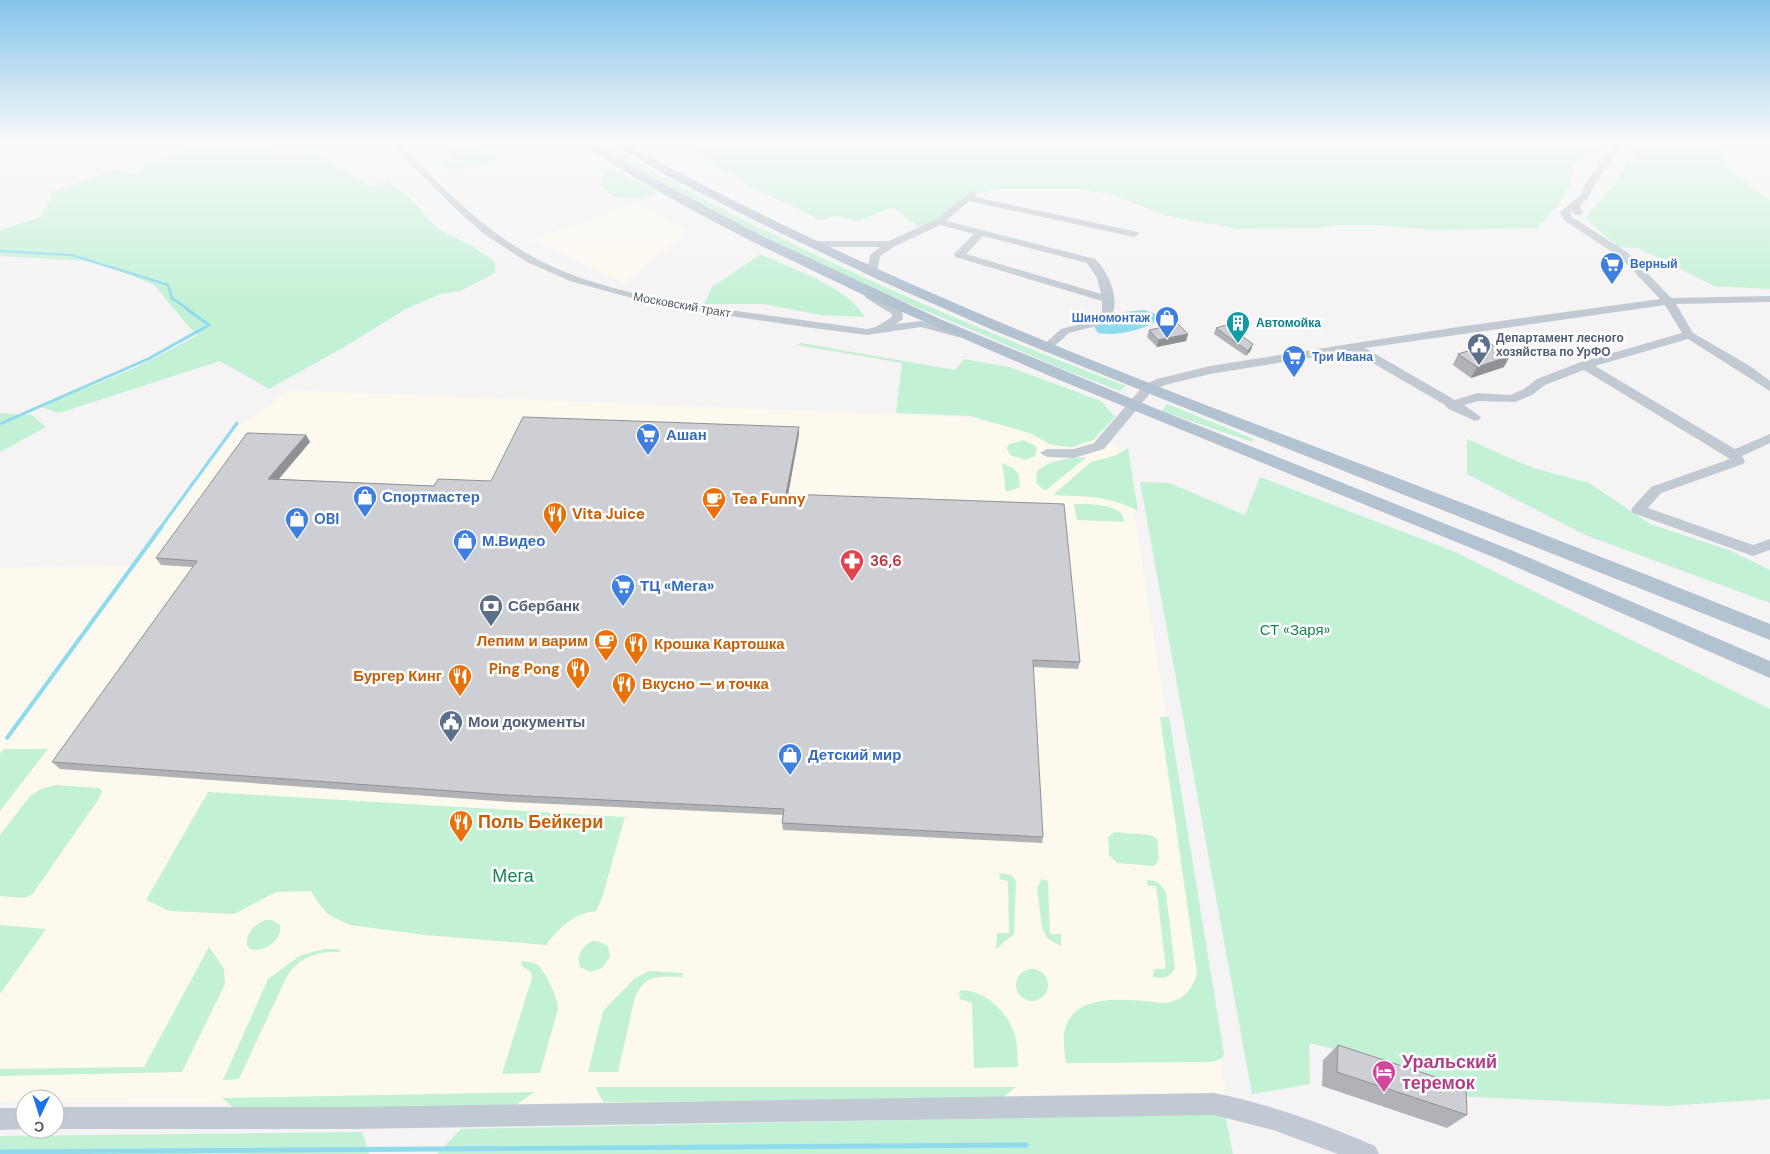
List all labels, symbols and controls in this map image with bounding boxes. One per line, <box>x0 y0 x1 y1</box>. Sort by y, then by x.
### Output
supermarket icon: Верный <box>1599 251 1625 285</box>
place label: Верный <box>1630 256 1678 272</box>
street label: Московский тракт <box>632 289 732 322</box>
shop icon: Шиномонтаж <box>1154 305 1180 339</box>
place label: Шиномонтаж <box>1072 310 1150 326</box>
building icon: Автомойка <box>1225 310 1251 344</box>
place label: Автомойка <box>1256 315 1321 331</box>
place label: Департамент лесного хозяйства по УрФО <box>1496 330 1624 360</box>
public building icon: Департамент лесного хозяйства по УрФО <box>1466 332 1492 366</box>
supermarket icon: Три Ивана <box>1281 344 1307 378</box>
place label: Три Ивана <box>1312 349 1373 365</box>
supermarket icon: Ашан <box>635 422 661 456</box>
place label: Ашан <box>666 425 707 445</box>
shop icon: Спортмастер <box>352 484 378 518</box>
cafe icon: Tea Funny <box>701 486 727 520</box>
place label: Спортмастер <box>382 487 480 507</box>
place label: Tea Funny <box>732 489 806 509</box>
restaurant icon: Vita Juice <box>542 501 568 535</box>
place label: Vita Juice <box>572 504 645 524</box>
shop icon: OBI <box>284 506 310 540</box>
place label: OBI <box>314 509 339 529</box>
shop icon: М.Видео <box>452 528 478 562</box>
place label: М.Видео <box>482 531 545 551</box>
pharmacy icon: 36,6 <box>839 548 865 582</box>
place label: 36,6 <box>870 551 902 571</box>
supermarket icon: ТЦ «Мега» <box>610 573 636 607</box>
place label: ТЦ «Мега» <box>640 576 715 596</box>
bank icon: Сбербанк <box>478 593 504 627</box>
place label: Сбербанк <box>508 596 580 616</box>
park label: СТ «Заря» <box>1260 620 1331 640</box>
cafe icon: Лепим и варим <box>593 628 619 662</box>
place label: Лепим и варим <box>477 631 588 651</box>
restaurant icon: Крошка Картошка <box>623 631 649 665</box>
place label: Крошка Картошка <box>654 634 785 654</box>
restaurant icon: Ping Pong <box>565 656 591 690</box>
place label: Ping Pong <box>489 659 560 679</box>
restaurant icon: Бургер Кинг <box>447 663 473 697</box>
place label: Бургер Кинг <box>353 666 442 686</box>
restaurant icon: Вкусно — и точка <box>611 671 637 705</box>
place label: Вкусно — и точка <box>642 674 770 694</box>
public building icon: Мои документы <box>438 709 464 743</box>
place label: Мои документы <box>468 712 585 732</box>
shop icon: Детский мир <box>777 742 803 776</box>
place label: Детский мир <box>808 745 901 765</box>
restaurant icon: Поль Бейкери <box>448 809 474 843</box>
place label: Поль Бейкери <box>478 810 603 834</box>
park label: Мега <box>492 864 535 888</box>
place label: Уральский теремок <box>1402 1050 1497 1095</box>
hotel icon: Уральский теремок <box>1371 1059 1397 1093</box>
north arrow <box>15 1089 65 1139</box>
text: С <box>33 1118 45 1136</box>

